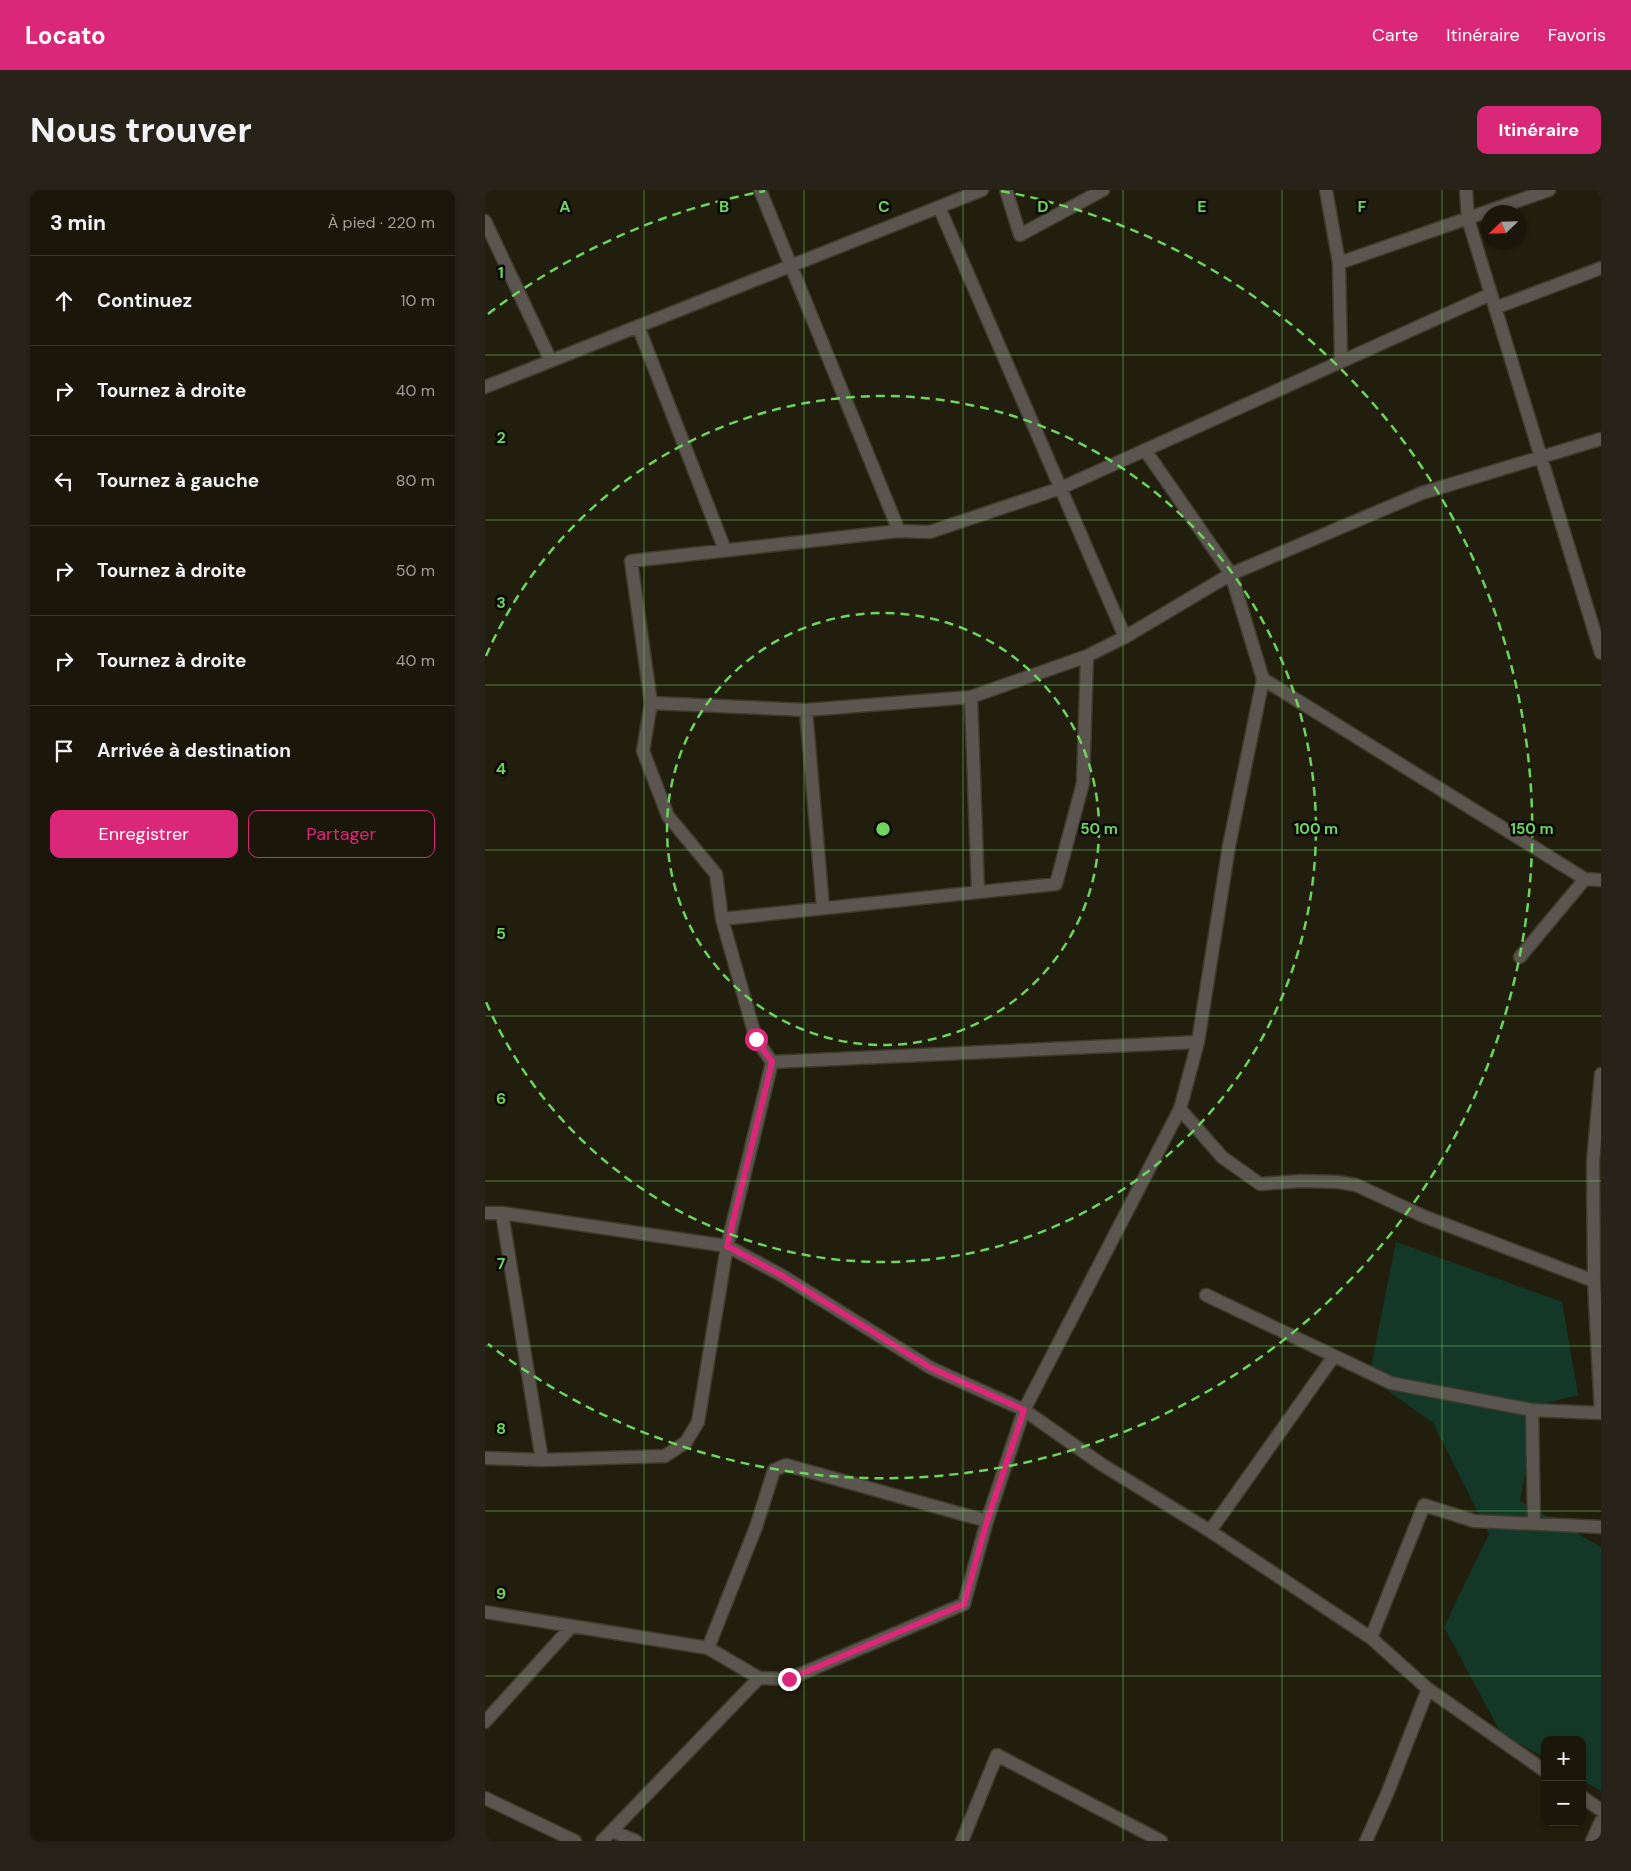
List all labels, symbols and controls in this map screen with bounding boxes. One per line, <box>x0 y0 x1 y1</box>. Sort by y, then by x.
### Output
text: Locato <box>25 20 106 51</box>
text: Carte <box>1372 23 1418 47</box>
text: Itinéraire <box>1446 23 1520 47</box>
text: Favoris <box>1548 23 1606 47</box>
button: Itinéraire <box>1477 106 1601 154</box>
text: Nous trouver <box>30 107 252 153</box>
text: A <box>559 196 571 217</box>
text: B <box>719 196 729 217</box>
text: C <box>878 196 890 217</box>
text: D <box>1037 196 1049 217</box>
text: E <box>1197 196 1207 217</box>
text: F <box>1358 196 1367 217</box>
north arrow <box>1481 205 1526 250</box>
text: 3 min <box>50 209 106 237</box>
text: À pied · 220 m <box>328 212 435 233</box>
text: 1 <box>498 262 504 283</box>
icon: ahead <box>50 287 78 315</box>
text: Continuez <box>97 288 192 313</box>
text: 10 m <box>401 290 435 311</box>
icon: right <box>50 377 78 405</box>
text: Tournez à droite <box>97 378 247 403</box>
text: 40 m <box>396 380 435 401</box>
text: 2 <box>496 427 506 448</box>
icon: left <box>50 467 78 495</box>
text: Tournez à gauche <box>97 468 259 493</box>
text: 80 m <box>396 470 435 491</box>
icon: right <box>50 557 78 585</box>
text: Tournez à droite <box>97 558 247 583</box>
text: 50 m <box>396 560 435 581</box>
text: 3 <box>496 592 506 613</box>
icon: right <box>50 647 78 675</box>
text: Tournez à droite <box>97 648 247 673</box>
text: 40 m <box>396 650 435 671</box>
icon: arrive <box>50 737 78 765</box>
text: Arrivée à destination <box>97 738 291 763</box>
text: 4 <box>496 758 506 779</box>
button: Enregistrer <box>50 810 238 858</box>
button: Partager <box>248 810 435 858</box>
text: 50 m <box>1080 819 1118 839</box>
text: 100 m <box>1294 819 1338 839</box>
text: 150 m <box>1511 819 1554 839</box>
centre of rings <box>874 820 892 838</box>
text: 5 <box>496 923 506 944</box>
route start <box>745 1028 768 1051</box>
text: 6 <box>496 1088 506 1109</box>
text: 7 <box>497 1253 506 1274</box>
text: 8 <box>496 1418 506 1439</box>
text: 9 <box>496 1583 506 1604</box>
route end <box>778 1668 801 1691</box>
map controls <box>1541 1736 1586 1826</box>
button: + <box>1541 1736 1586 1781</box>
button: − <box>1541 1781 1586 1826</box>

